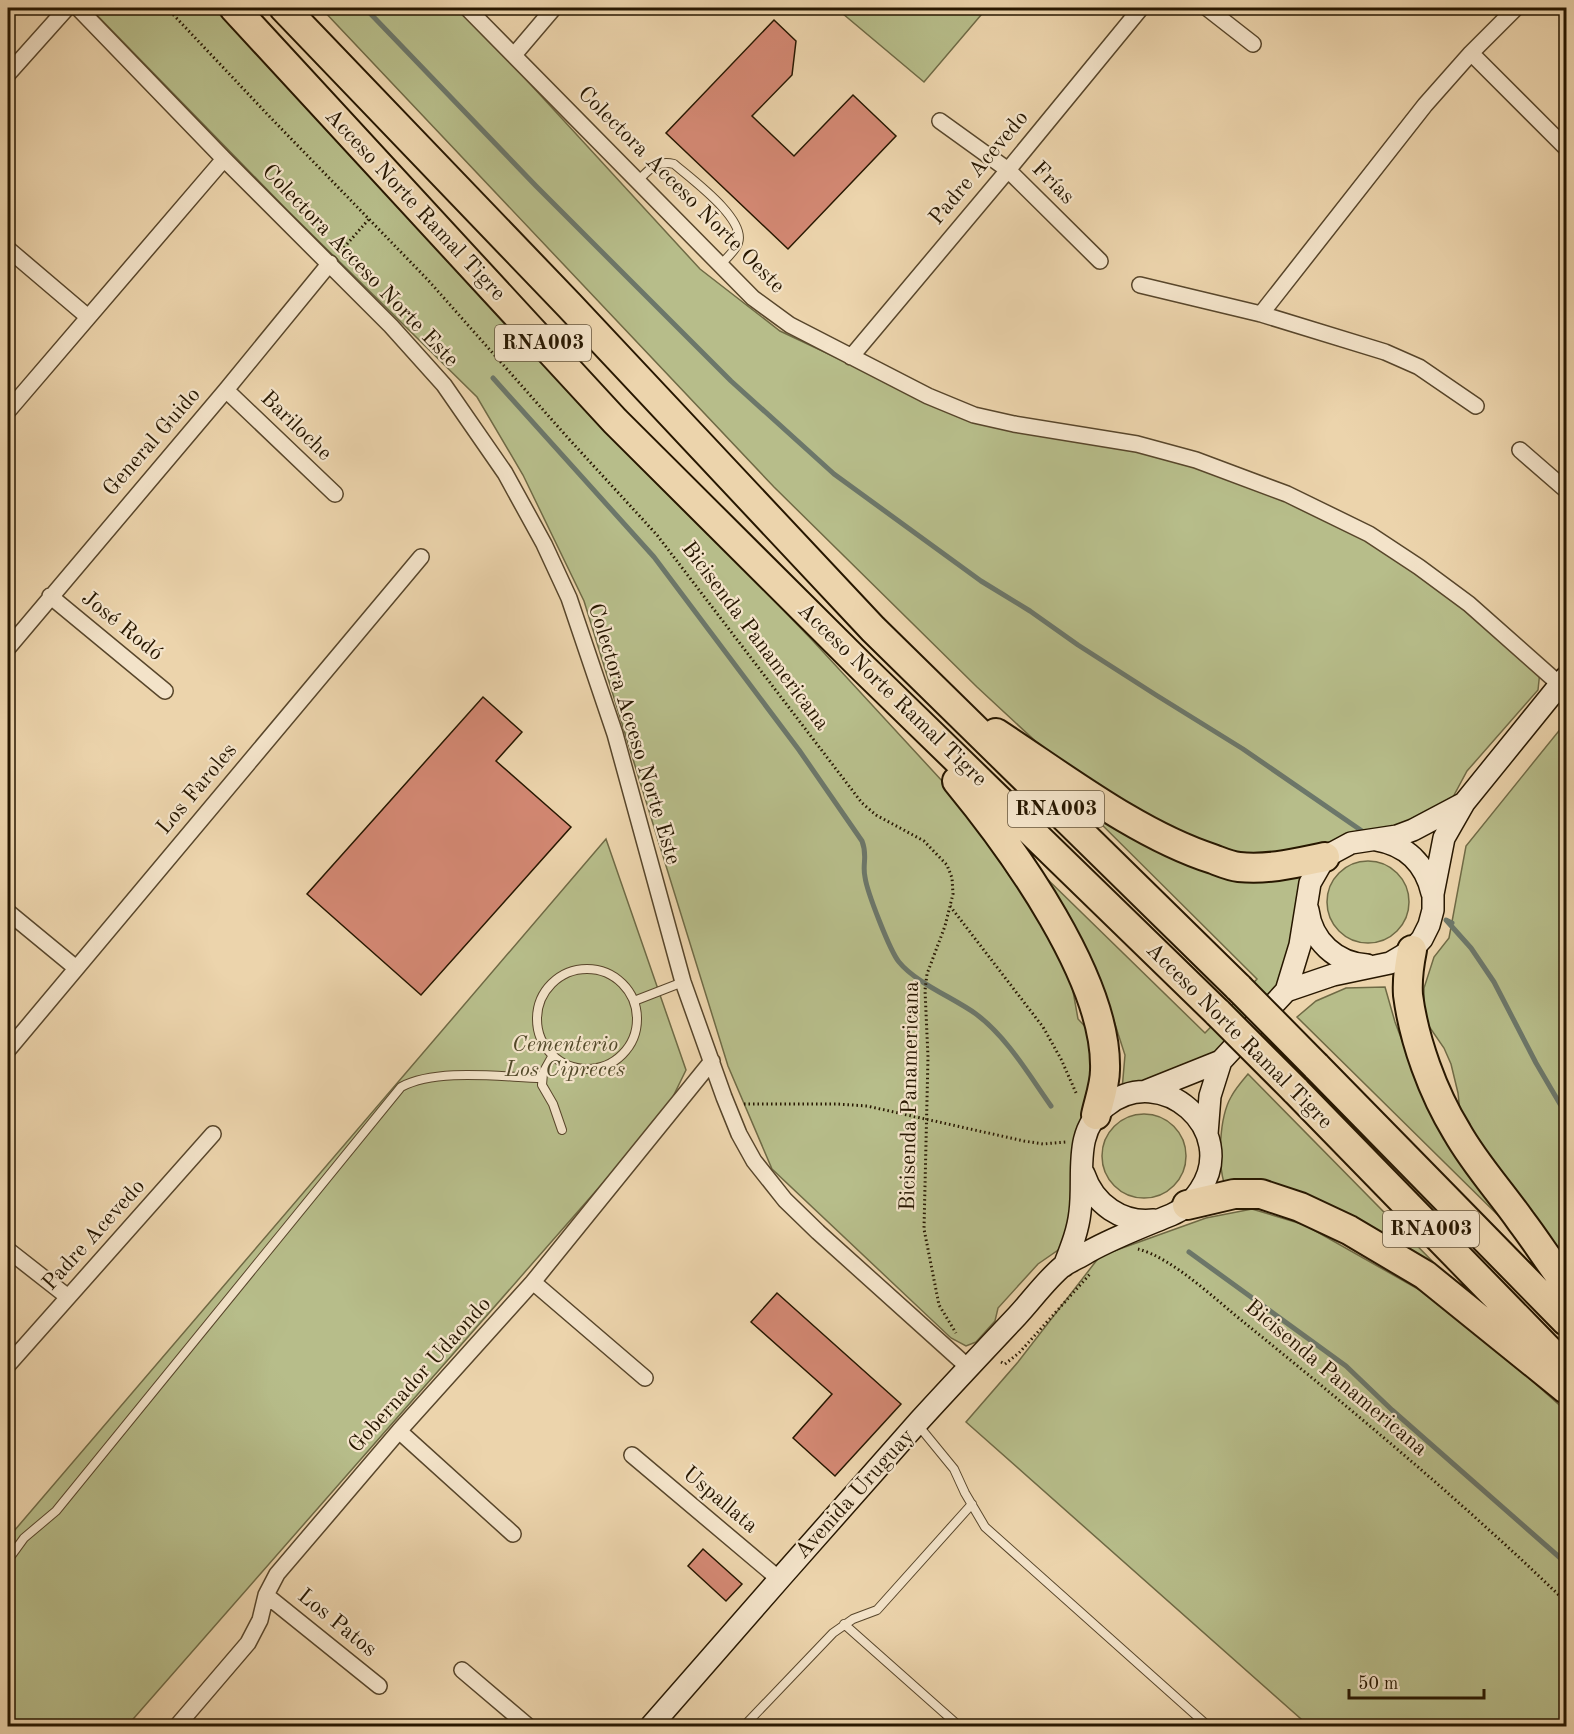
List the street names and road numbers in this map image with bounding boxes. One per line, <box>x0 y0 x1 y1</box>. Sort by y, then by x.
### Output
street label: Colectora Acceso Norte Oeste <box>573 82 789 298</box>
street label: Acceso Norte Ramal Tigre <box>321 105 509 305</box>
street label: Padre Acevedo <box>925 107 1033 229</box>
street label: Frías <box>1027 157 1079 209</box>
street label: Colectora Acceso Norte Este <box>258 160 462 372</box>
road number: RNA003 <box>495 325 591 361</box>
street label: General Guido <box>99 384 205 500</box>
street label: Bariloche <box>256 387 336 465</box>
street label: Bicisenda Panamericana <box>677 538 833 735</box>
street label: José Rodó <box>77 587 167 665</box>
street label: Acceso Norte Ramal Tigre <box>793 599 991 791</box>
street label: Colectora Acceso Norte Este <box>584 601 684 867</box>
street label: Los Faroles <box>153 739 241 839</box>
road number: RNA003 <box>1008 791 1104 827</box>
street label: Acceso Norte Ramal Tigre <box>1142 939 1336 1133</box>
street label: Bicisenda Panamericana <box>897 981 923 1211</box>
street label: Padre Acevedo <box>39 1175 149 1295</box>
road number: RNA003 <box>1383 1211 1479 1247</box>
street label: Gobernador Udaondo <box>345 1293 495 1457</box>
street label: Bicisenda Panamericana <box>1241 1296 1431 1460</box>
street label: Avenida Uruguay <box>791 1425 919 1563</box>
street label: Uspallata <box>678 1463 762 1538</box>
street label: Los Patos <box>293 1585 381 1661</box>

